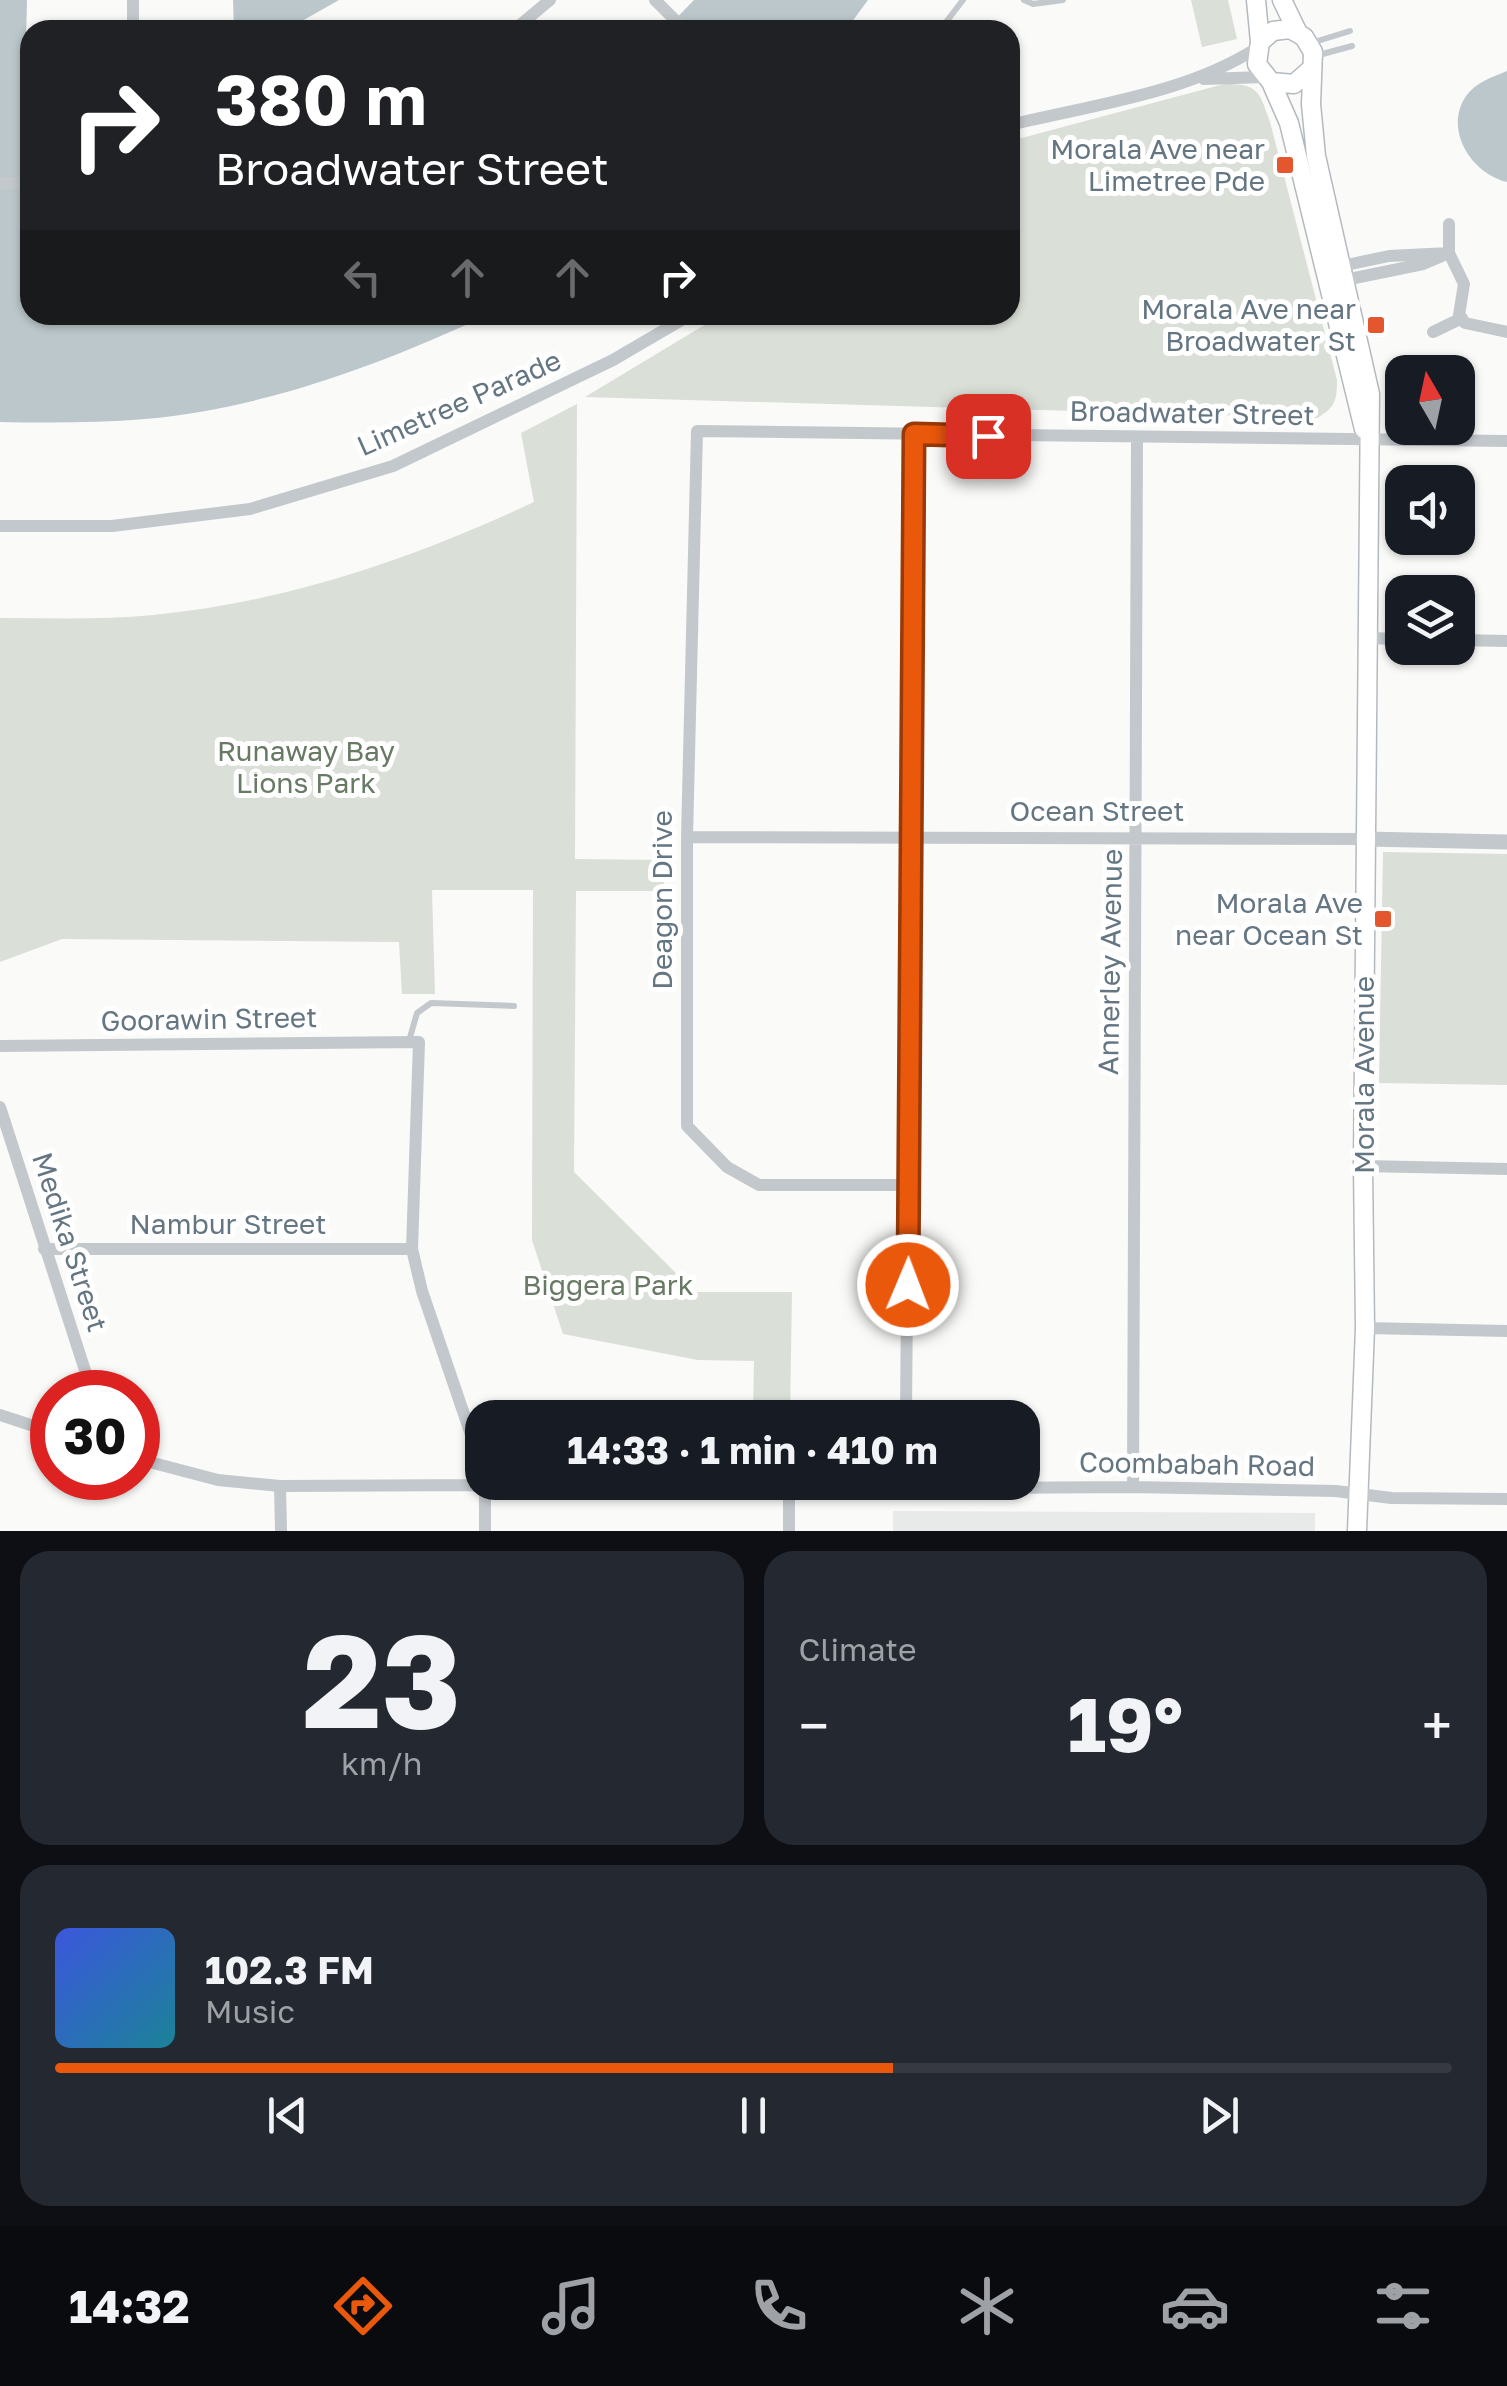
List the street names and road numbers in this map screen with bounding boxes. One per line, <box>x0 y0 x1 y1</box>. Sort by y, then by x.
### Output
street label: Limetree Parade <box>352 343 566 462</box>
street label: Broadwater Street <box>1069 394 1315 431</box>
street label: Ocean Street <box>1009 794 1185 827</box>
street label: Deagon Drive <box>645 810 678 990</box>
street label: Annerley Avenue <box>1091 849 1128 1075</box>
street label: Morala Avenue <box>1347 976 1380 1174</box>
street label: Goorawin Street <box>100 1000 318 1037</box>
street label: Medika Street <box>26 1148 115 1336</box>
street label: Nambur Street <box>130 1207 326 1240</box>
street label: Coombabah Road <box>1079 1445 1315 1482</box>

